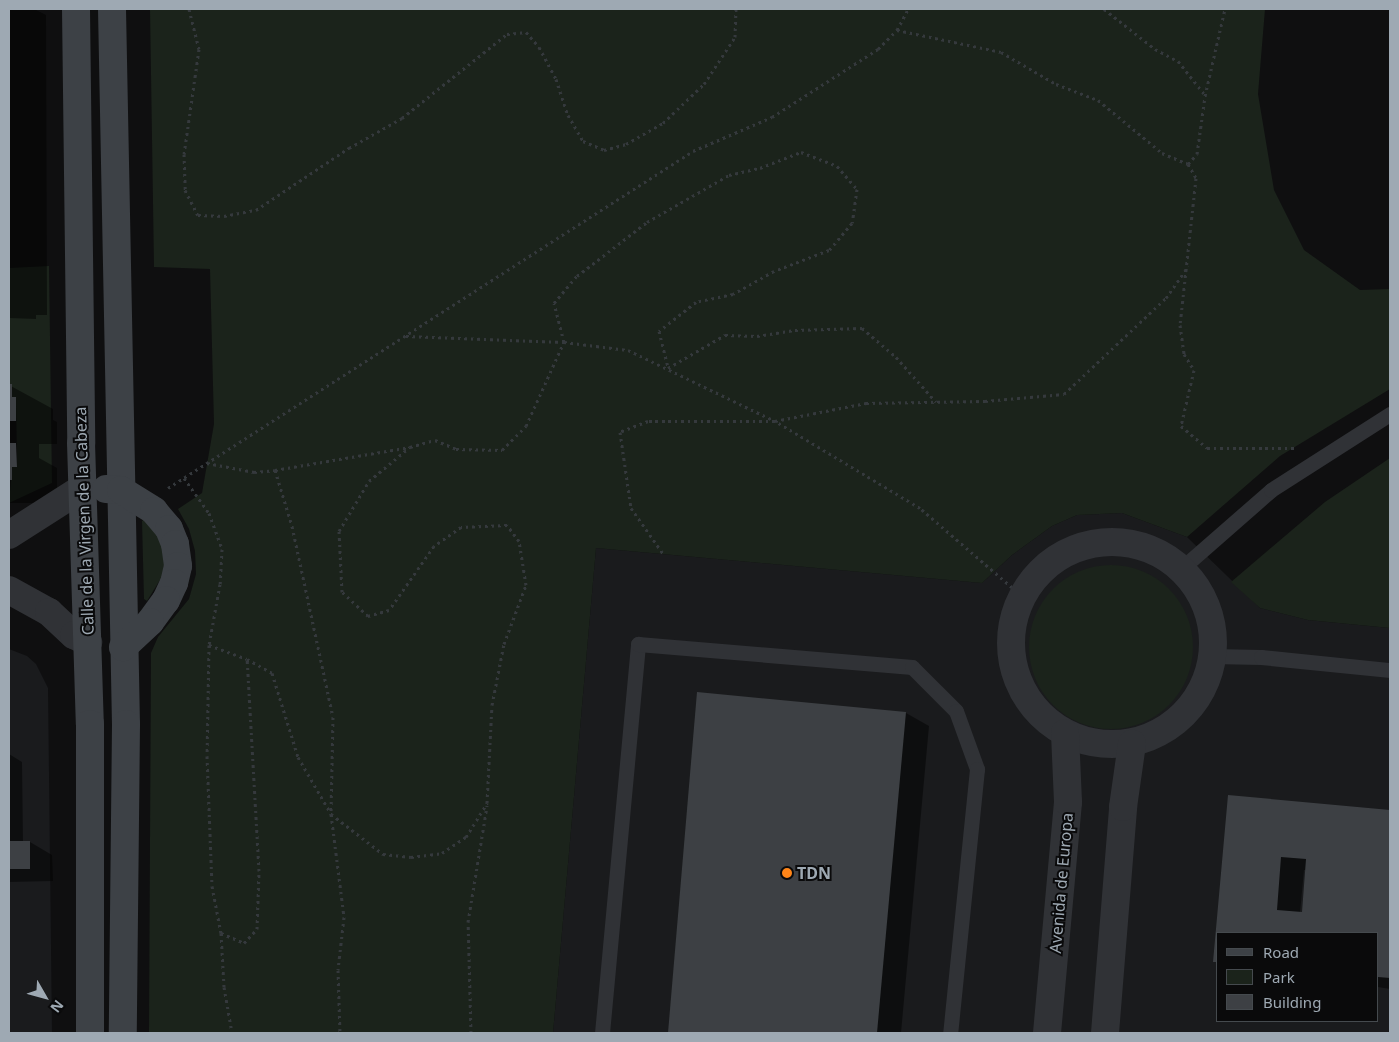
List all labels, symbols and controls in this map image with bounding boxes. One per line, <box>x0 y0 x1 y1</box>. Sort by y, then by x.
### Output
street label: Calle de la Virgen de la Cabeza <box>70 406 98 636</box>
street label: Avenida de Europa <box>1045 812 1077 954</box>
place label: TDN <box>797 863 831 883</box>
marker: TDN <box>781 867 793 879</box>
legend <box>1216 932 1379 1022</box>
text: Road <box>1263 942 1299 962</box>
text: Park <box>1263 967 1295 987</box>
north arrow <box>20 972 70 1022</box>
text: Building <box>1263 992 1321 1012</box>
text: N <box>46 996 68 1017</box>

